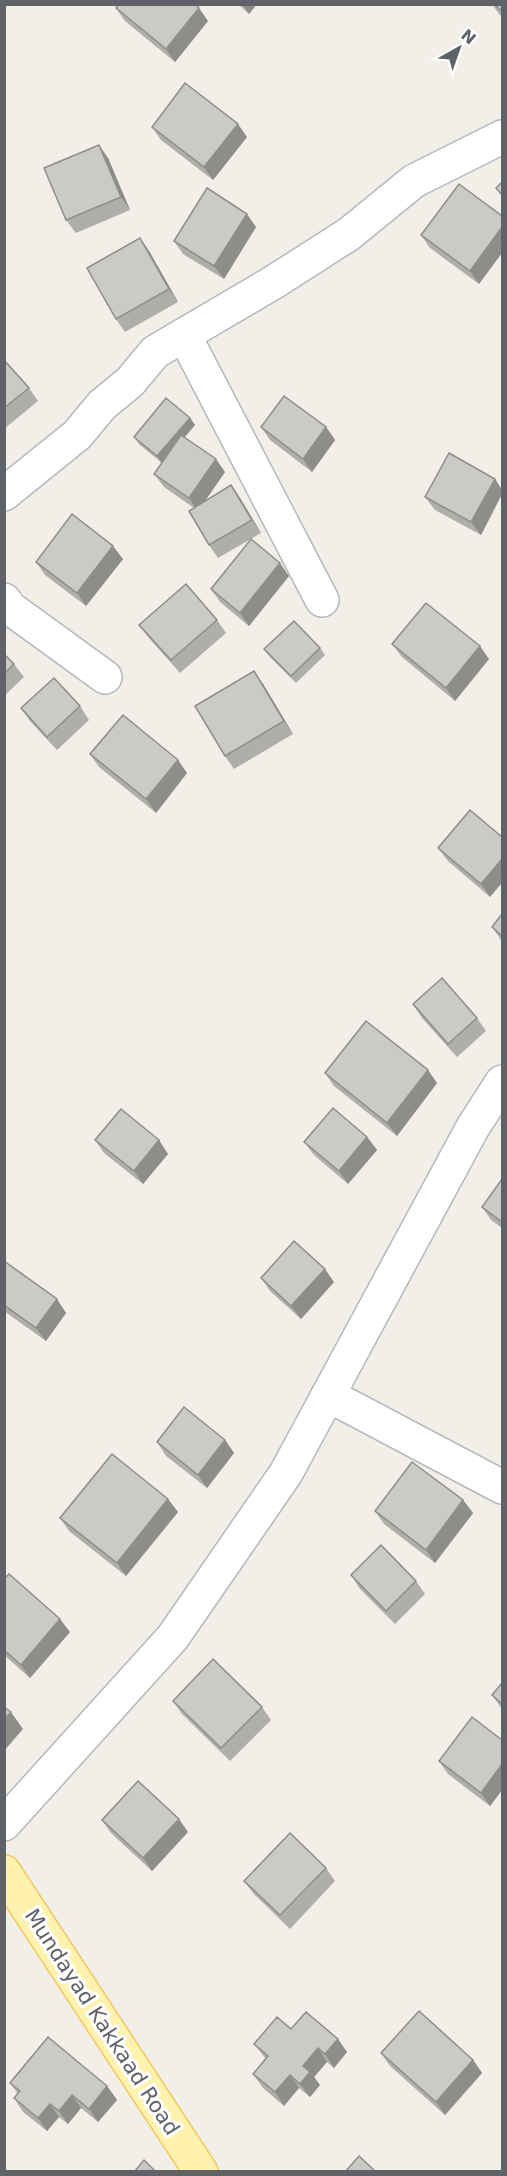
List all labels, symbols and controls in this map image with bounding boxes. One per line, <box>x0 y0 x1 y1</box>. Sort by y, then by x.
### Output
north arrow <box>429 18 489 78</box>
text: N <box>457 25 480 48</box>
street label: Mundayad Kakkaad Road <box>20 1904 184 2140</box>

